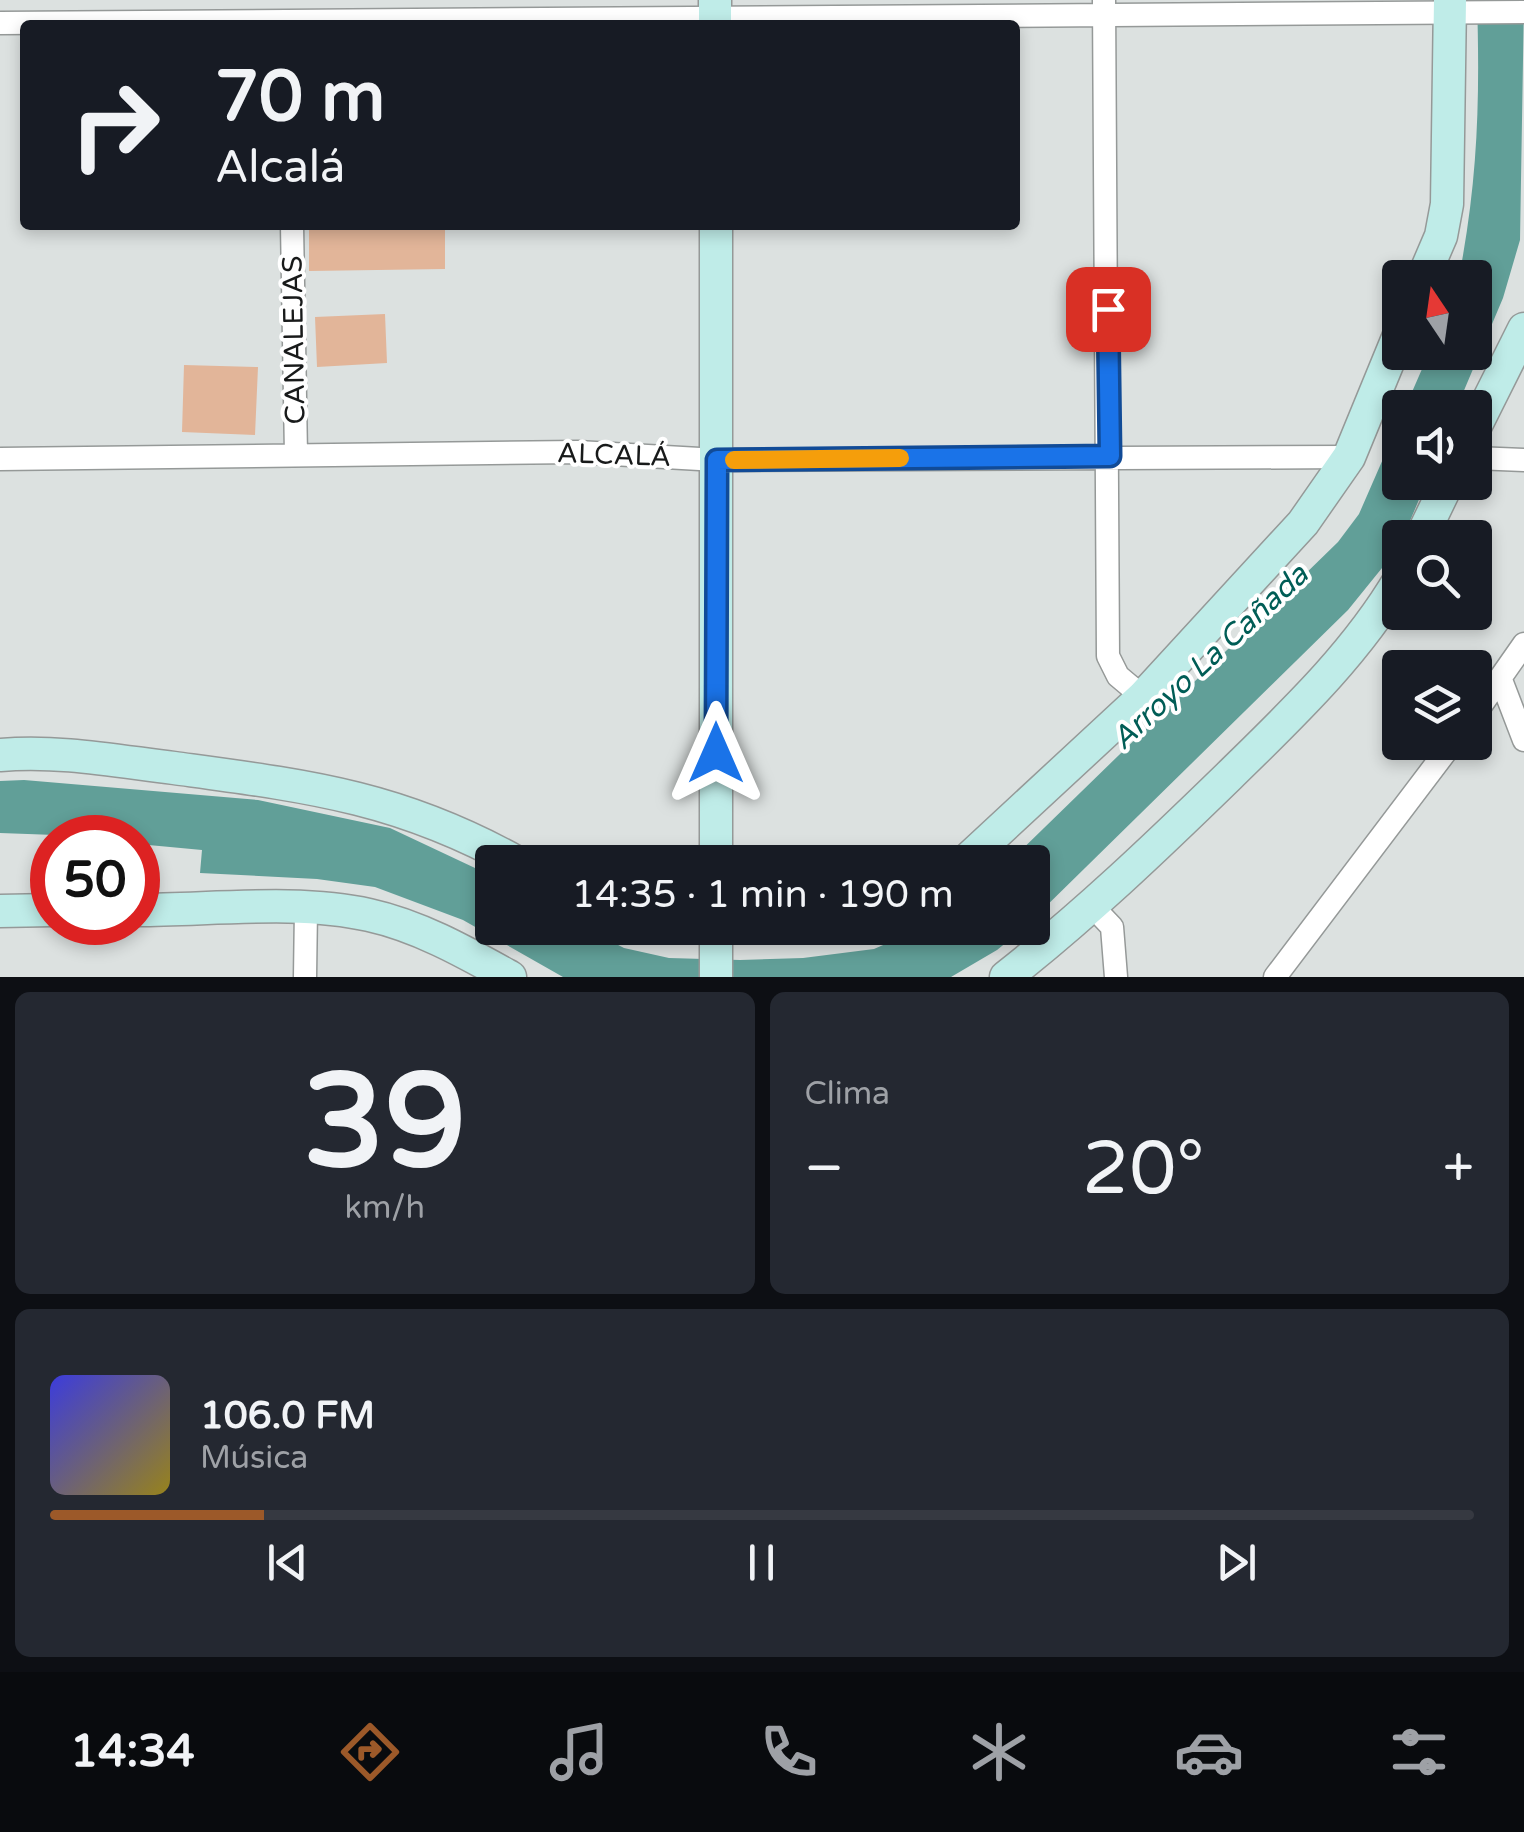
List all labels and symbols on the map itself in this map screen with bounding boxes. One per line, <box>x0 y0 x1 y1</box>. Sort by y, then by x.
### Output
street label: CANALEJAS <box>276 255 312 425</box>
north arrow <box>1382 260 1492 370</box>
pin <box>1066 267 1151 352</box>
street label: ALCALÁ <box>557 436 671 474</box>
water label: Arroyo La Cañada <box>1104 556 1317 758</box>
position arrow <box>664 701 768 805</box>
speed limit sign: 50 <box>30 815 160 945</box>

